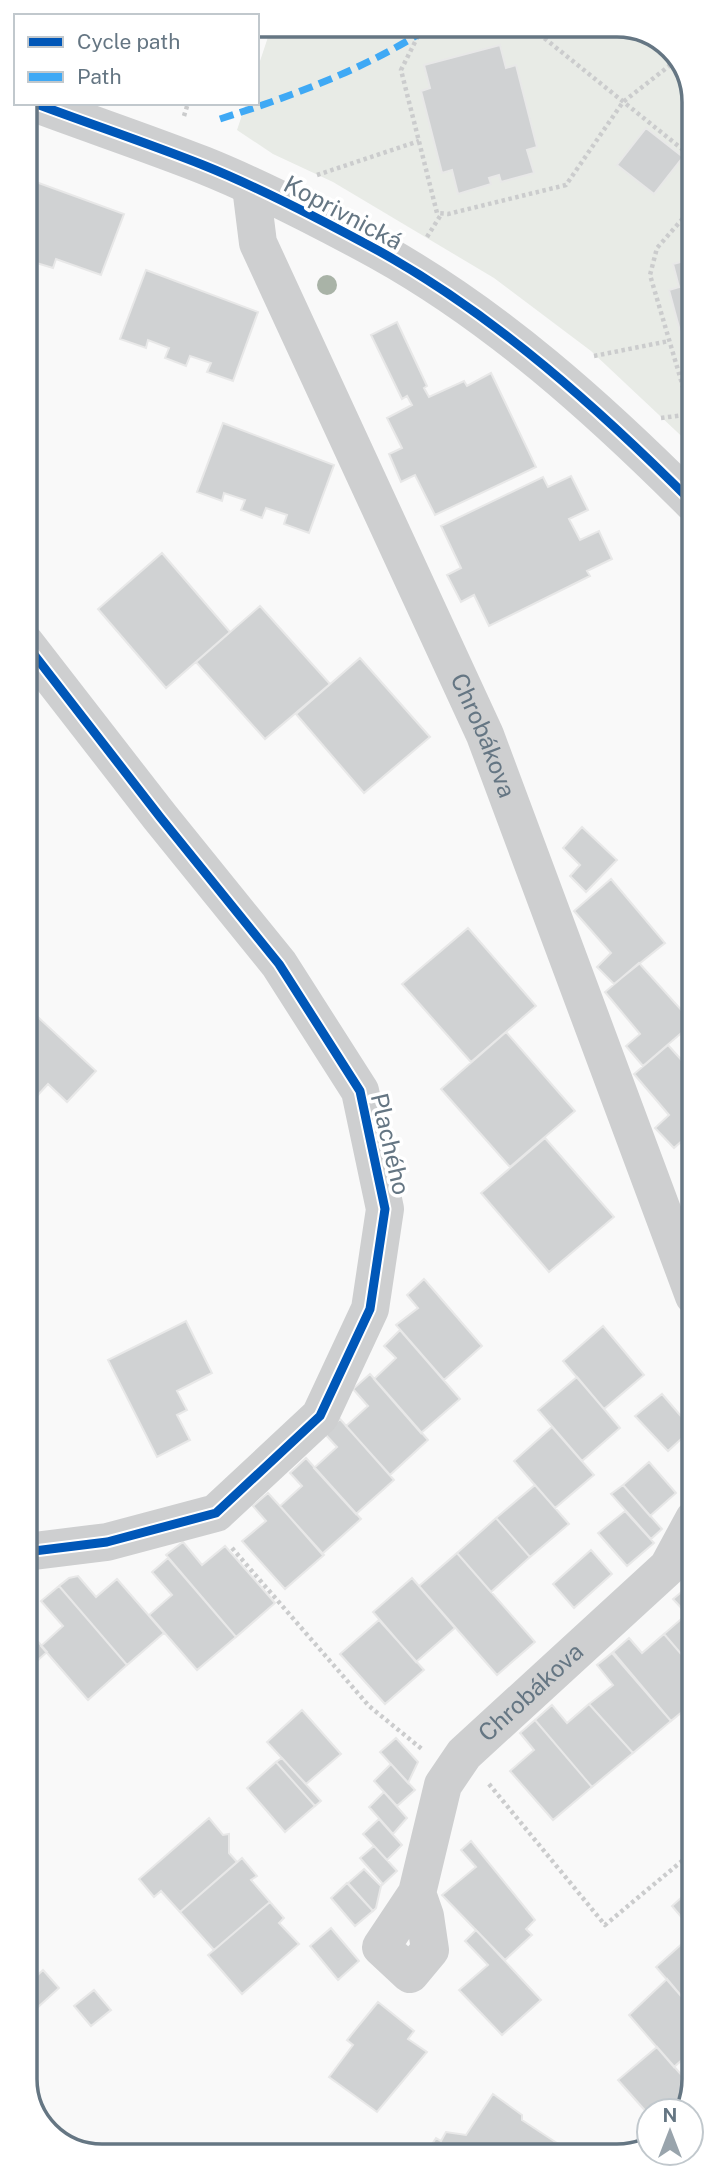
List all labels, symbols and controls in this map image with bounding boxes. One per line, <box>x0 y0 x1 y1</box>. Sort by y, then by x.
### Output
legend <box>14 14 259 105</box>
text: Cycle path <box>77 29 180 54</box>
text: Path <box>77 64 122 89</box>
street label: Koprivnická <box>279 169 407 255</box>
street label: Chrobákova <box>445 669 522 801</box>
street label: Plachého <box>366 1090 416 1197</box>
street label: Chrobákova <box>472 1637 589 1747</box>
north arrow <box>635 2097 705 2167</box>
text: N <box>663 2104 677 2126</box>

